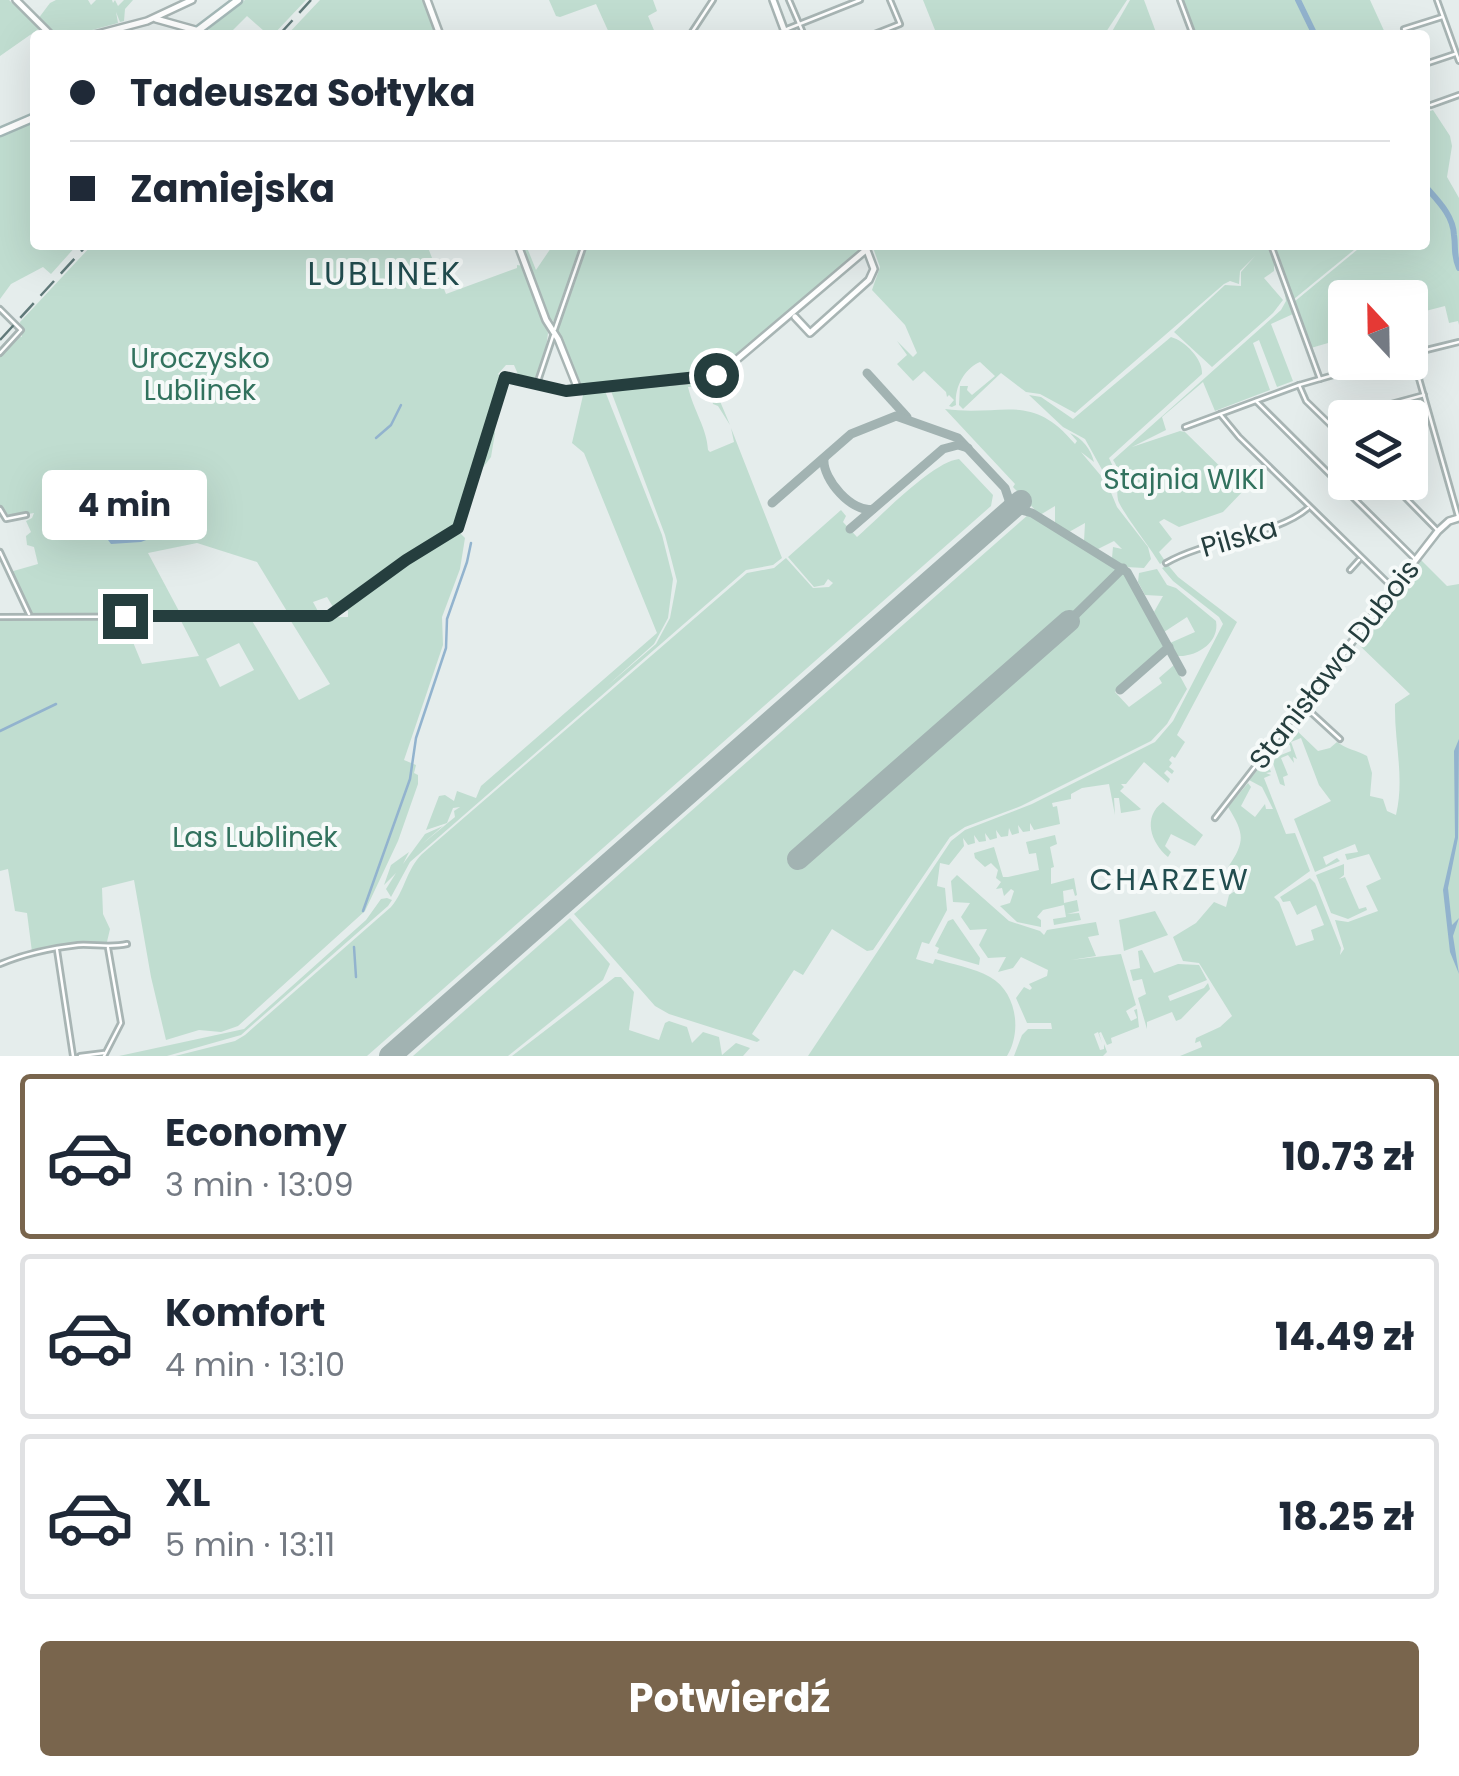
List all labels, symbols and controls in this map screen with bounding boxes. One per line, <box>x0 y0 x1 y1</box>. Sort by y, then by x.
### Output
text: Tadeusza Sołtyka <box>130 66 476 119</box>
text: Zamiejska <box>130 162 335 215</box>
district label: LUBLINEK <box>308 251 462 296</box>
north arrow <box>1328 280 1428 380</box>
map controls <box>1328 280 1428 500</box>
park label: Uroczysko Lublinek <box>130 339 270 410</box>
route start <box>694 353 739 398</box>
button: layers <box>1328 400 1428 500</box>
park label: Stajnia WIKI <box>1103 460 1265 499</box>
callout: 4 min <box>42 471 208 541</box>
text: 4 min <box>78 482 171 527</box>
street label: Pilska <box>1196 508 1282 567</box>
street label: Stanisława Dubois <box>1240 551 1429 777</box>
route end <box>103 594 148 639</box>
park label: Las Lublinek <box>172 818 338 857</box>
district label: CHARZEW <box>1090 858 1250 901</box>
text: Economy <box>165 1106 347 1159</box>
icon: car <box>45 1112 135 1202</box>
text: 10.73 zł <box>1282 1130 1414 1183</box>
text: 3 min · 13:09 <box>165 1162 354 1207</box>
text: Komfort <box>165 1286 326 1339</box>
icon: car <box>45 1292 135 1382</box>
text: 14.49 zł <box>1275 1310 1414 1363</box>
text: 4 min · 13:10 <box>165 1342 345 1387</box>
text: XL <box>165 1466 210 1519</box>
icon: car <box>45 1472 135 1562</box>
text: 18.25 zł <box>1279 1490 1414 1543</box>
text: 5 min · 13:11 <box>165 1522 335 1567</box>
button: Potwierdź <box>40 1641 1419 1756</box>

